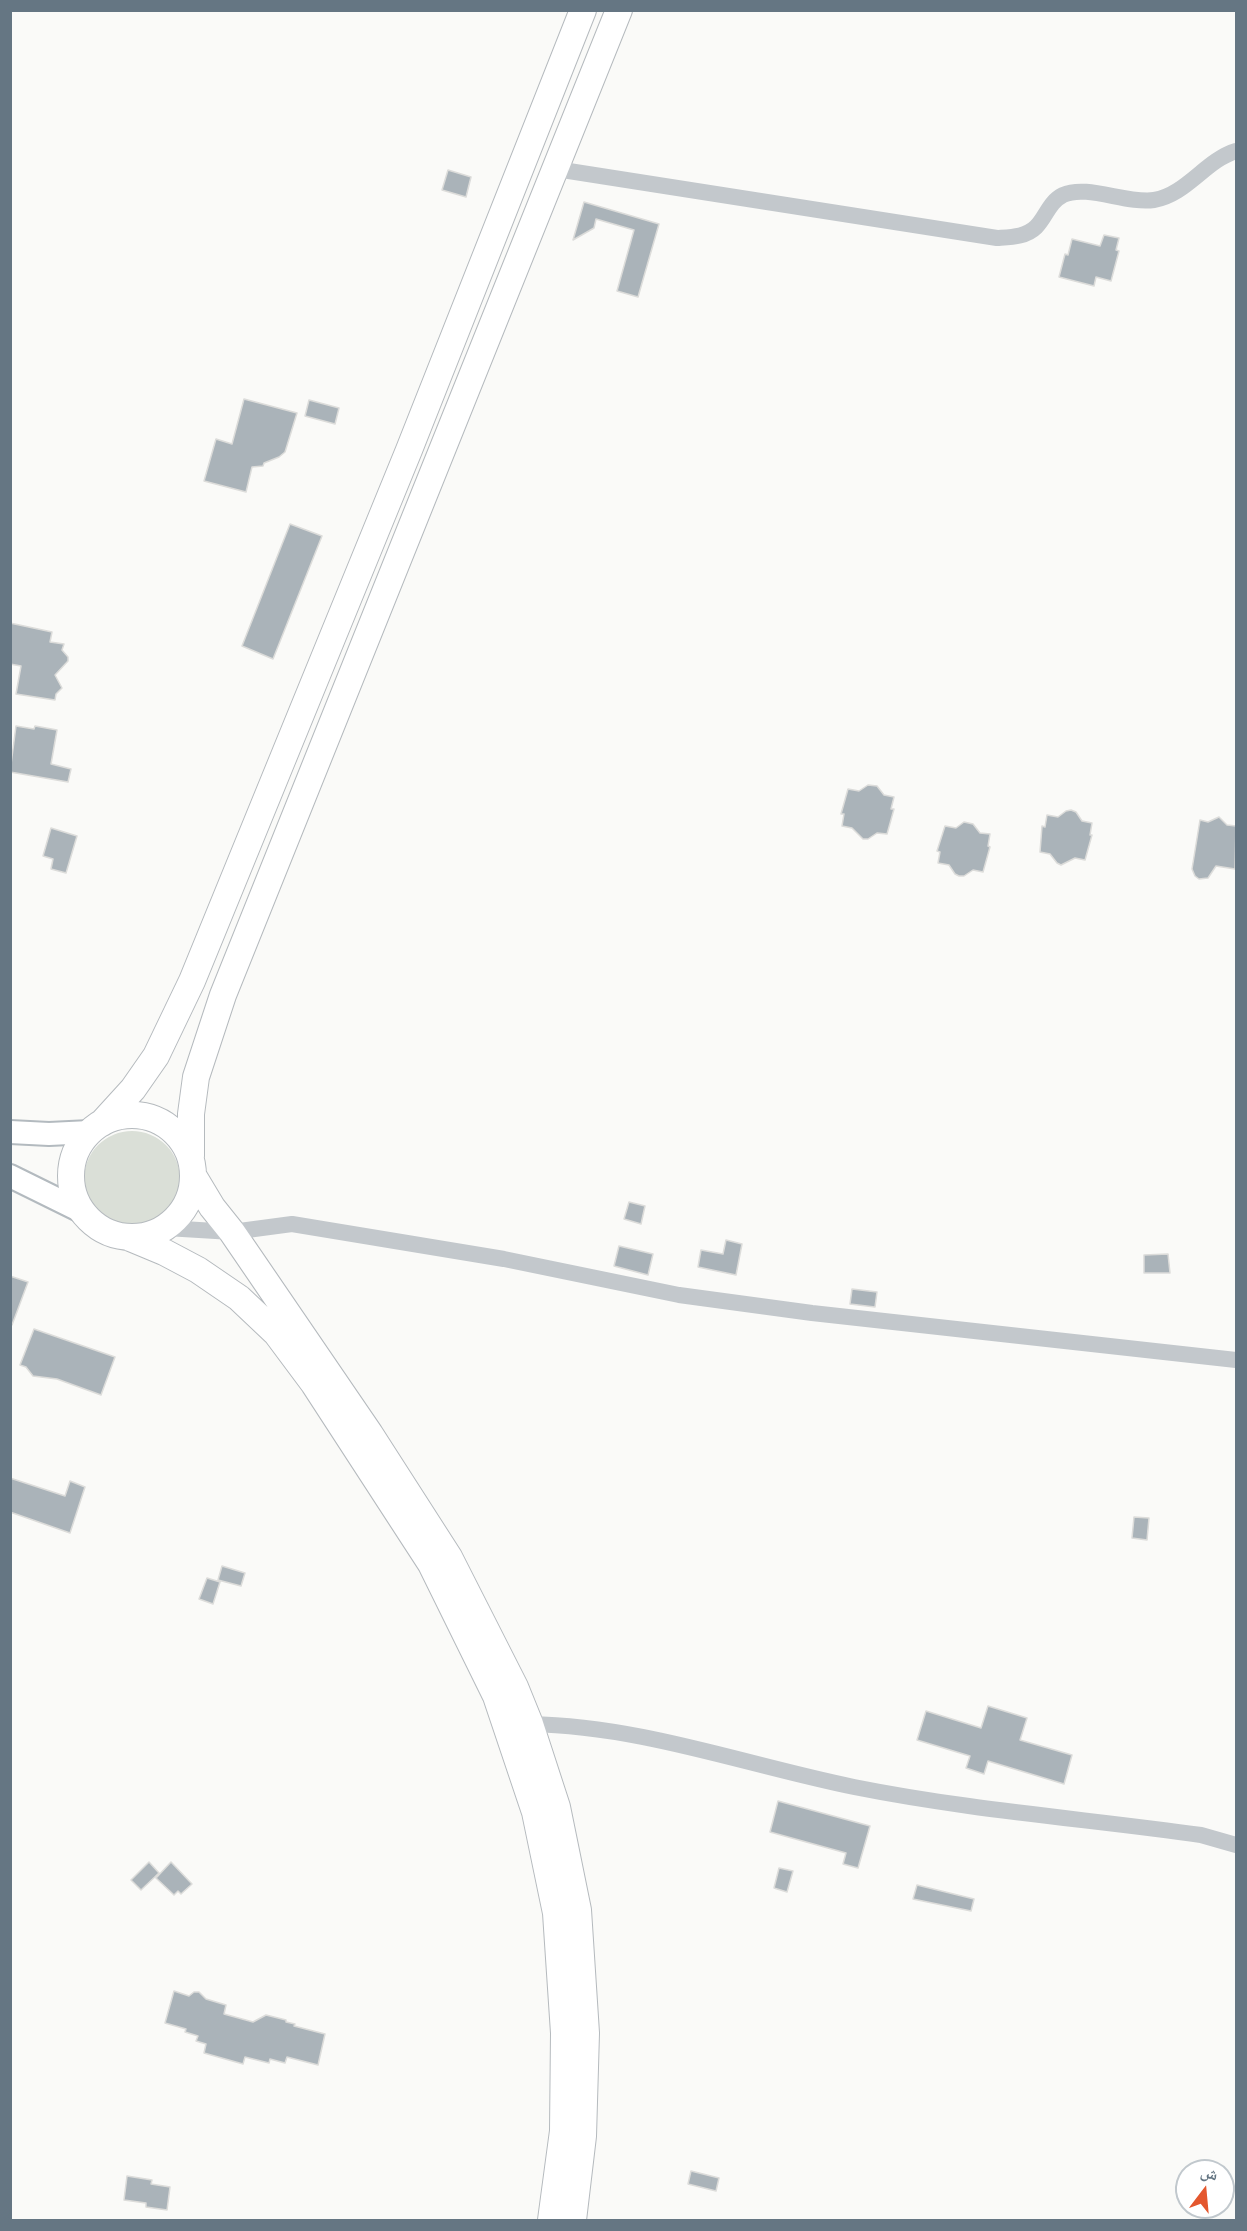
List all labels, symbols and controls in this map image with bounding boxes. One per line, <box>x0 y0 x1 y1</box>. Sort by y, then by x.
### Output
north arrow <box>1175 2159 1235 2219</box>
text: ش <box>1199 2164 1220 2184</box>

